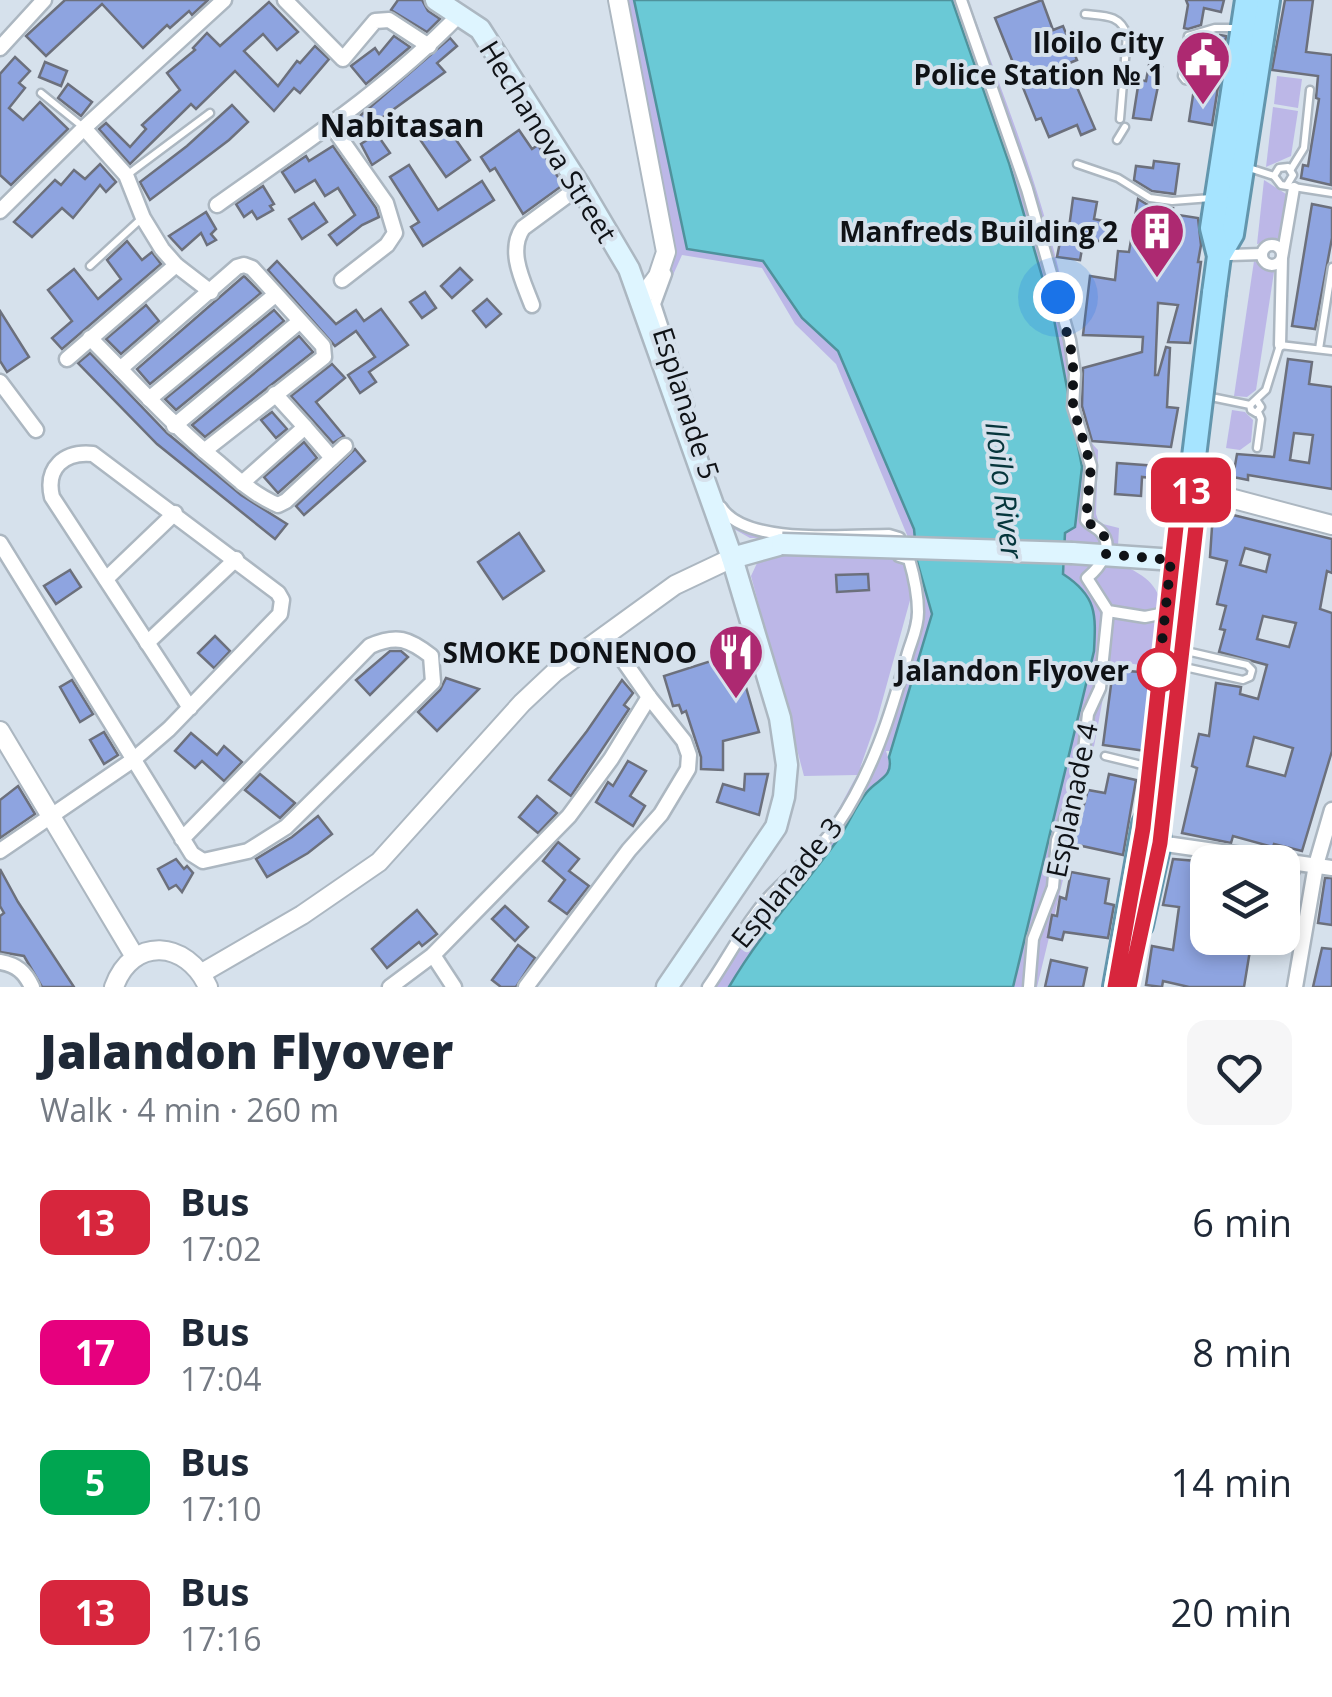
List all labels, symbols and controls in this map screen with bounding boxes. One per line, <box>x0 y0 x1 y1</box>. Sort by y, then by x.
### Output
place label: Iloilo City Police Station № 1 <box>914 23 1164 93</box>
public building icon: Iloilo City Police Station № 1 <box>1173 28 1233 107</box>
street label: Hechanova Street <box>472 33 626 249</box>
district label: Nabitasan <box>320 103 484 146</box>
building icon: Manfreds Building 2 <box>1127 201 1187 280</box>
place label: Manfreds Building 2 <box>839 212 1118 250</box>
your location <box>1033 272 1083 322</box>
street label: Esplanade 5 <box>645 322 729 484</box>
water label: Iloilo River <box>976 419 1034 562</box>
line badge: 13 <box>1146 458 1236 522</box>
text: 13 <box>1171 467 1211 514</box>
restaurant icon: SMOKE DONENOO <box>706 622 766 701</box>
place label: SMOKE DONENOO <box>443 633 697 671</box>
marker: Jalandon Flyover <box>1138 649 1180 691</box>
place label: Jalandon Flyover <box>893 651 1129 689</box>
street label: Esplanade 4 <box>1036 719 1106 881</box>
street label: Esplanade 3 <box>722 809 850 955</box>
map controls <box>1190 845 1300 955</box>
button: layers <box>1190 845 1300 955</box>
text: Jalandon Flyover <box>40 1018 453 1083</box>
button: heart <box>1187 1020 1292 1125</box>
text: Walk · 4 min · 260 m <box>40 1088 339 1131</box>
text: Bus <box>180 1175 249 1227</box>
text: 6 min <box>1192 1196 1292 1248</box>
text: 13 <box>75 1199 115 1246</box>
text: 17:02 <box>180 1227 262 1270</box>
text: Bus <box>180 1305 249 1357</box>
text: 8 min <box>1192 1326 1292 1378</box>
text: 17 <box>75 1329 115 1376</box>
text: 17:04 <box>180 1357 262 1400</box>
text: Bus <box>180 1435 249 1487</box>
text: 14 min <box>1171 1456 1292 1508</box>
text: 5 <box>85 1459 105 1506</box>
text: 17:10 <box>180 1487 262 1530</box>
text: Bus <box>180 1565 249 1617</box>
text: 20 min <box>1171 1586 1292 1638</box>
text: 13 <box>75 1589 115 1636</box>
text: 17:16 <box>180 1617 262 1660</box>

